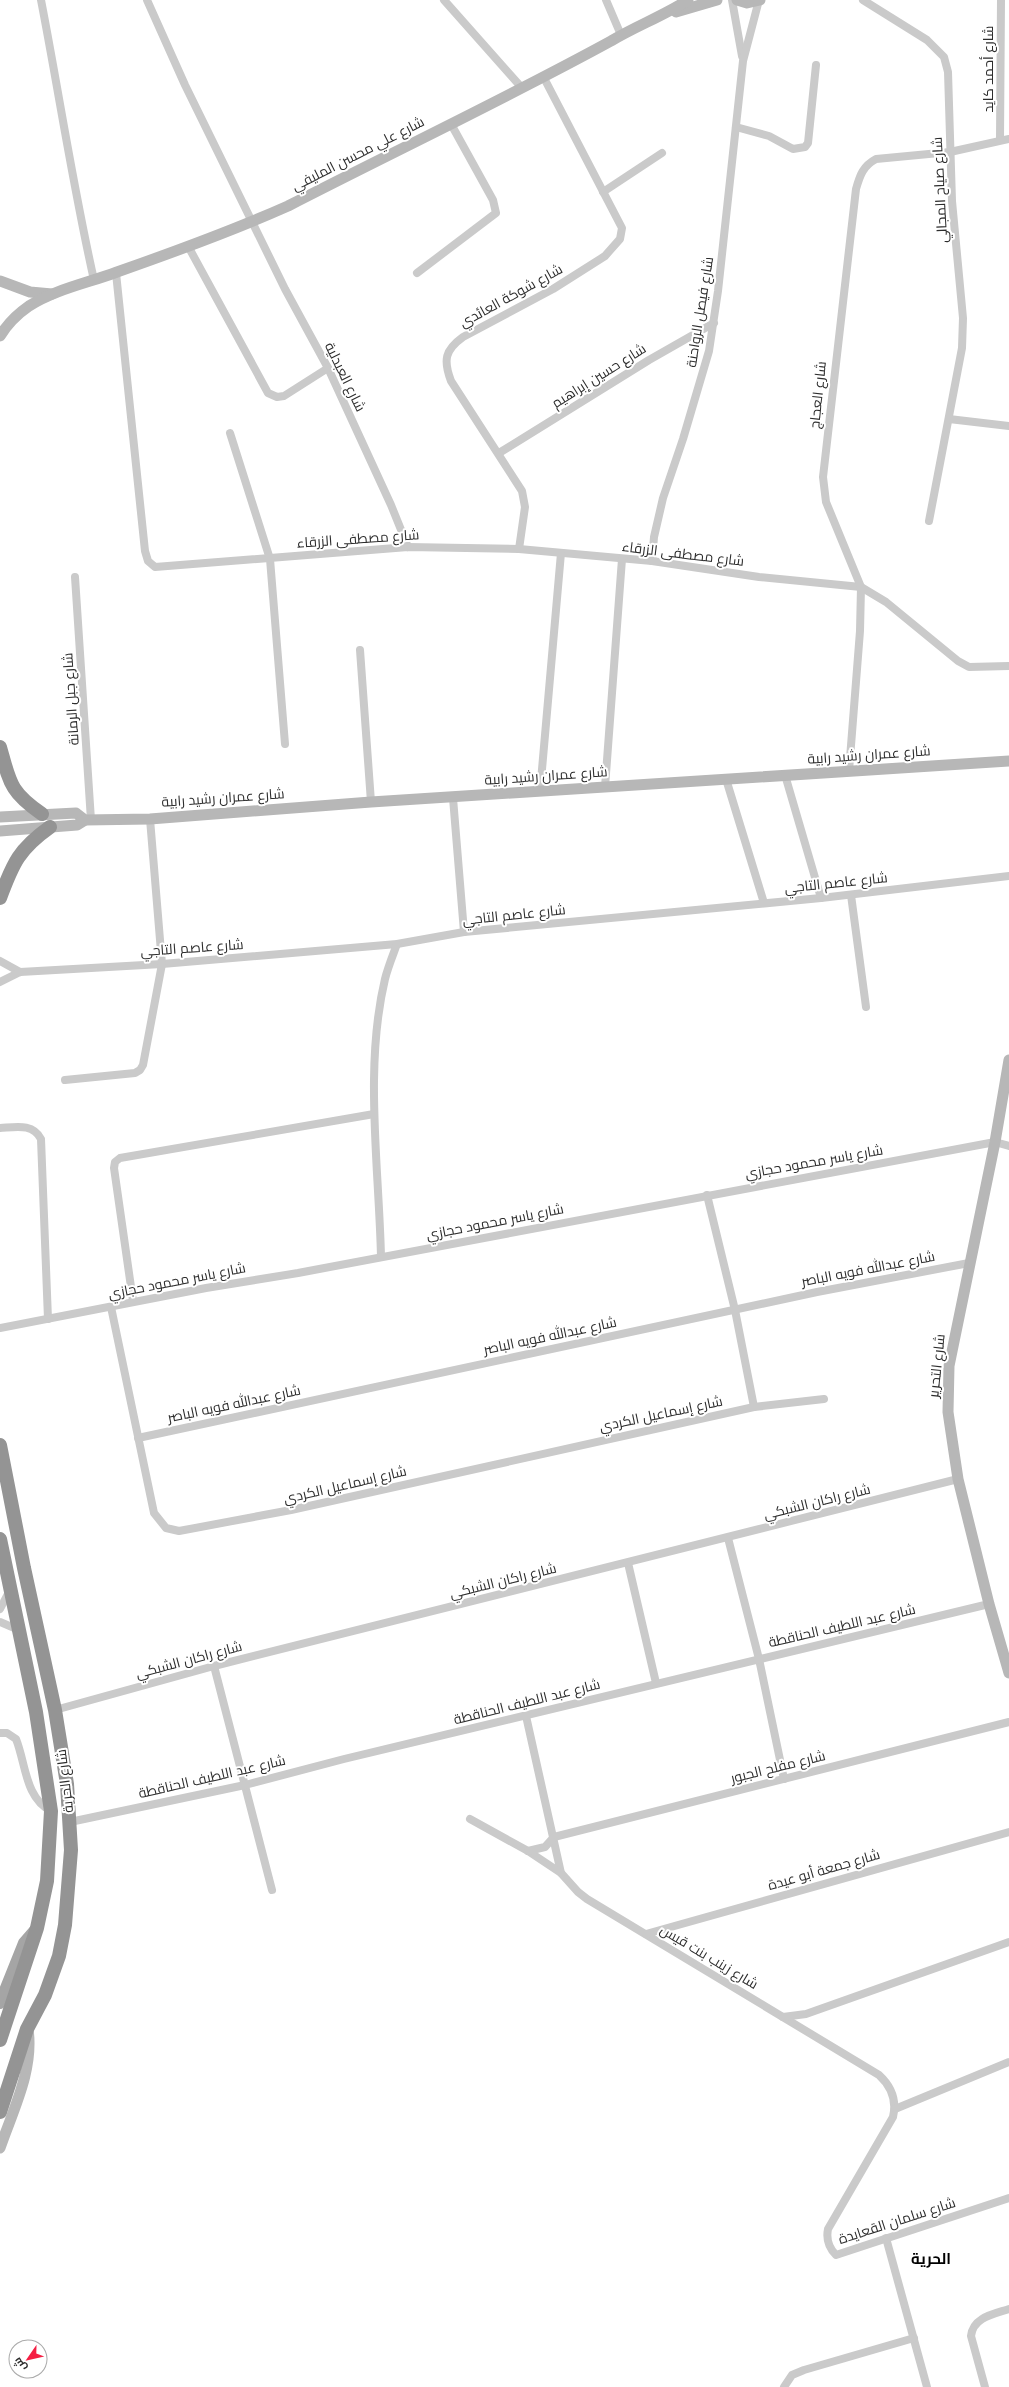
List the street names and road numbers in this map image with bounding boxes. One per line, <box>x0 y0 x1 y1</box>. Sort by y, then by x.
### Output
street label: شارع أحمد كايد <box>979 26 998 112</box>
street label: شارع علي محسن المليفي <box>288 112 429 198</box>
street label: شارع صياح المجالي <box>928 136 954 243</box>
street label: شارع فيصل الرواحنة <box>682 255 718 369</box>
street label: شارع شوكة العائدي <box>456 260 567 334</box>
street label: شارع العبدلية <box>320 339 370 415</box>
street label: شارع حسين إبراهيم <box>548 339 650 413</box>
street label: شارع العجاج <box>805 360 831 430</box>
street label: شارع مصطفى الزرقاء <box>296 525 420 553</box>
street label: شارع مصطفى الزرقاء <box>621 537 745 571</box>
street label: شارع جبل الرمانة <box>58 652 84 746</box>
street label: شارع عمران رشيد رابية <box>807 741 931 769</box>
street label: شارع عمران رشيد رابية <box>484 762 608 790</box>
street label: شارع عمران رشيد رابية <box>161 784 285 812</box>
street label: شارع عاصم التاجي <box>784 868 889 900</box>
street label: شارع عاصم التاجي <box>462 900 567 932</box>
street label: شارع عاصم التاجي <box>140 935 244 963</box>
street label: شارع ياسر محمود حجازي <box>744 1141 885 1185</box>
street label: شارع ياسر محمود حجازي <box>425 1199 566 1247</box>
street label: شارع عبدالله فويه الباصر <box>799 1247 936 1291</box>
street label: شارع ياسر محمود حجازي <box>107 1258 248 1306</box>
street label: شارع عبدالله فويه الباصر <box>481 1313 618 1360</box>
street label: شارع التحرير <box>924 1333 950 1400</box>
street label: شارع عبدالله فويه الباصر <box>165 1381 302 1428</box>
street label: شارع إسماعيل الكردي <box>598 1392 725 1438</box>
street label: شارع إسماعيل الكردي <box>282 1462 409 1510</box>
street label: شارع راكان الشبكي <box>762 1480 873 1526</box>
street label: شارع راكان الشبكي <box>448 1559 559 1605</box>
street label: شارع عبد اللطيف الحناقطة <box>767 1600 917 1652</box>
street label: شارع راكان الشبكي <box>134 1637 245 1685</box>
street label: شارع عبد اللطيف الحناقطة <box>452 1675 602 1729</box>
street label: شارع مفلح الجبور <box>728 1746 828 1788</box>
street label: شارع الحرية <box>52 1748 78 1814</box>
street label: شارع عبد اللطيف الحناقطة <box>137 1751 287 1803</box>
street label: شارع جمعة أبو عيدة <box>766 1845 882 1895</box>
street label: شارع زينب بنت قيس <box>656 1920 762 1994</box>
street label: شارع سلمان القعايدة <box>836 2193 958 2249</box>

